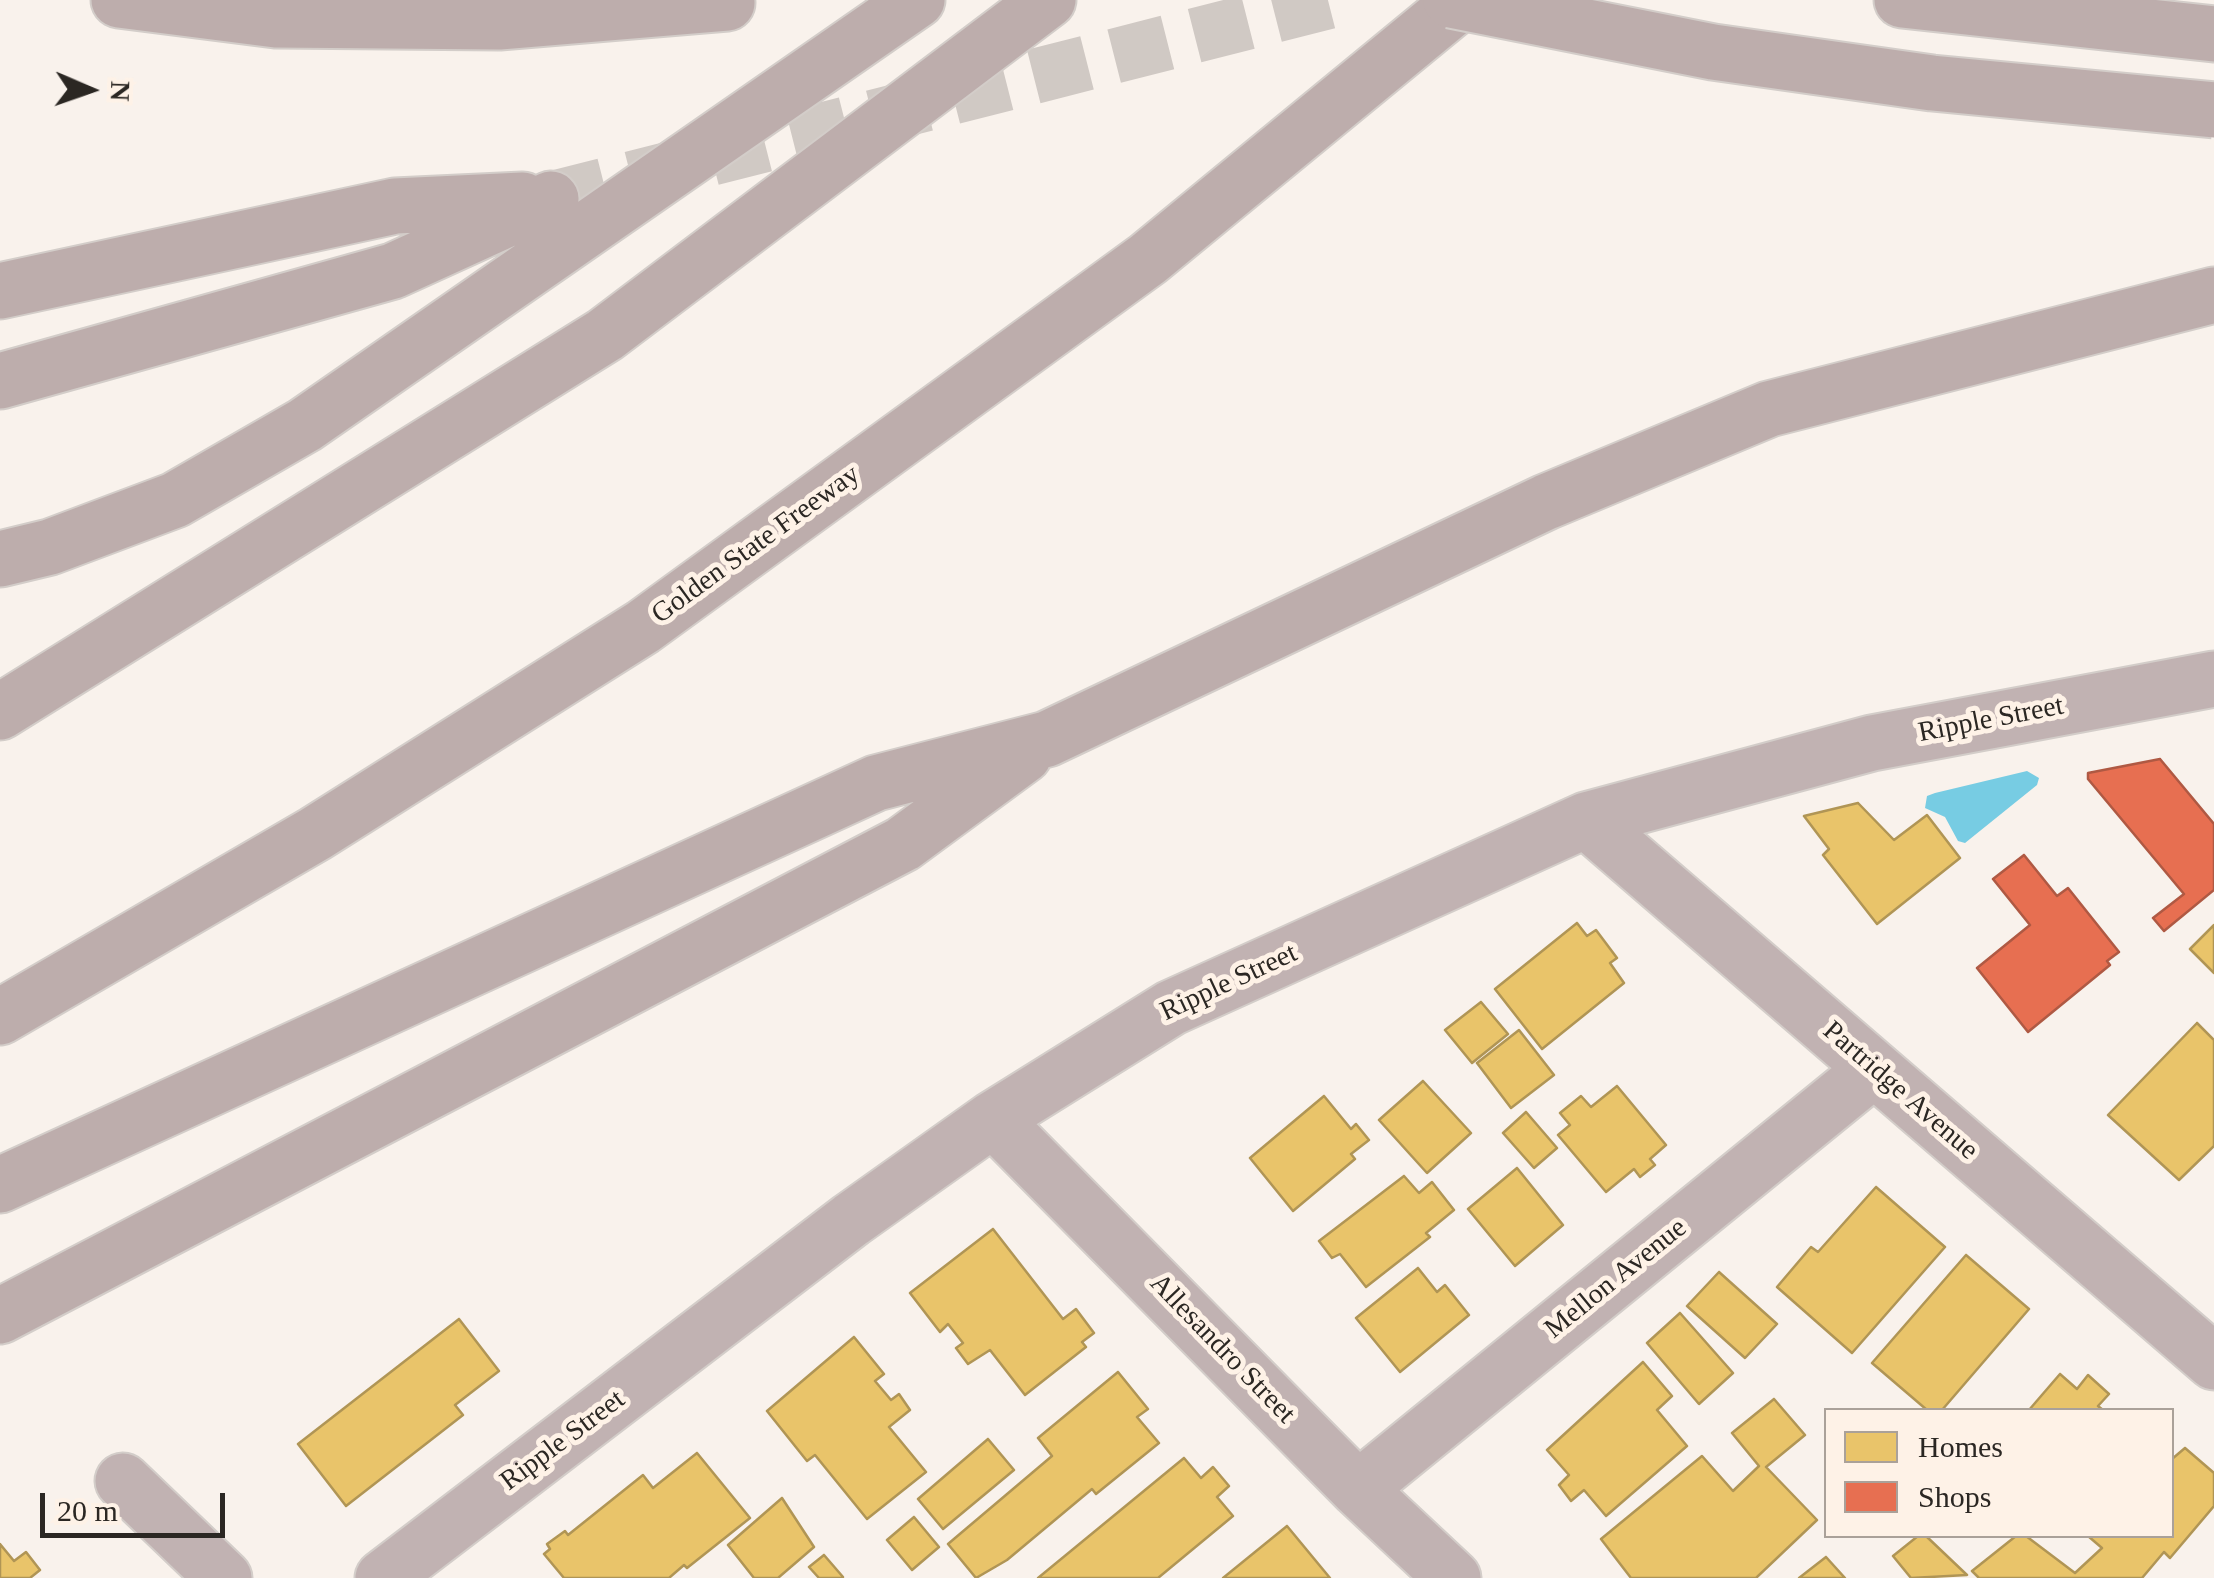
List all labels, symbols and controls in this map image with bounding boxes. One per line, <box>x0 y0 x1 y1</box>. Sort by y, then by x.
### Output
north arrow <box>40 40 140 140</box>
text: N <box>105 80 136 102</box>
street label: Golden State Freeway <box>645 458 867 632</box>
street label: Ripple Street <box>1916 689 2066 751</box>
street label: Ripple Street <box>1155 937 1303 1029</box>
street label: Partridge Avenue <box>1816 1014 1984 1168</box>
street label: Mellon Avenue <box>1538 1212 1694 1346</box>
street label: Allesandro Street <box>1142 1267 1302 1431</box>
street label: Ripple Street <box>494 1383 632 1499</box>
legend <box>1824 1408 2174 1538</box>
text: Homes <box>1918 1430 2003 1463</box>
scale bar <box>45 1473 230 1535</box>
text: Shops <box>1918 1480 1991 1513</box>
text: 20 m <box>57 1494 118 1527</box>

